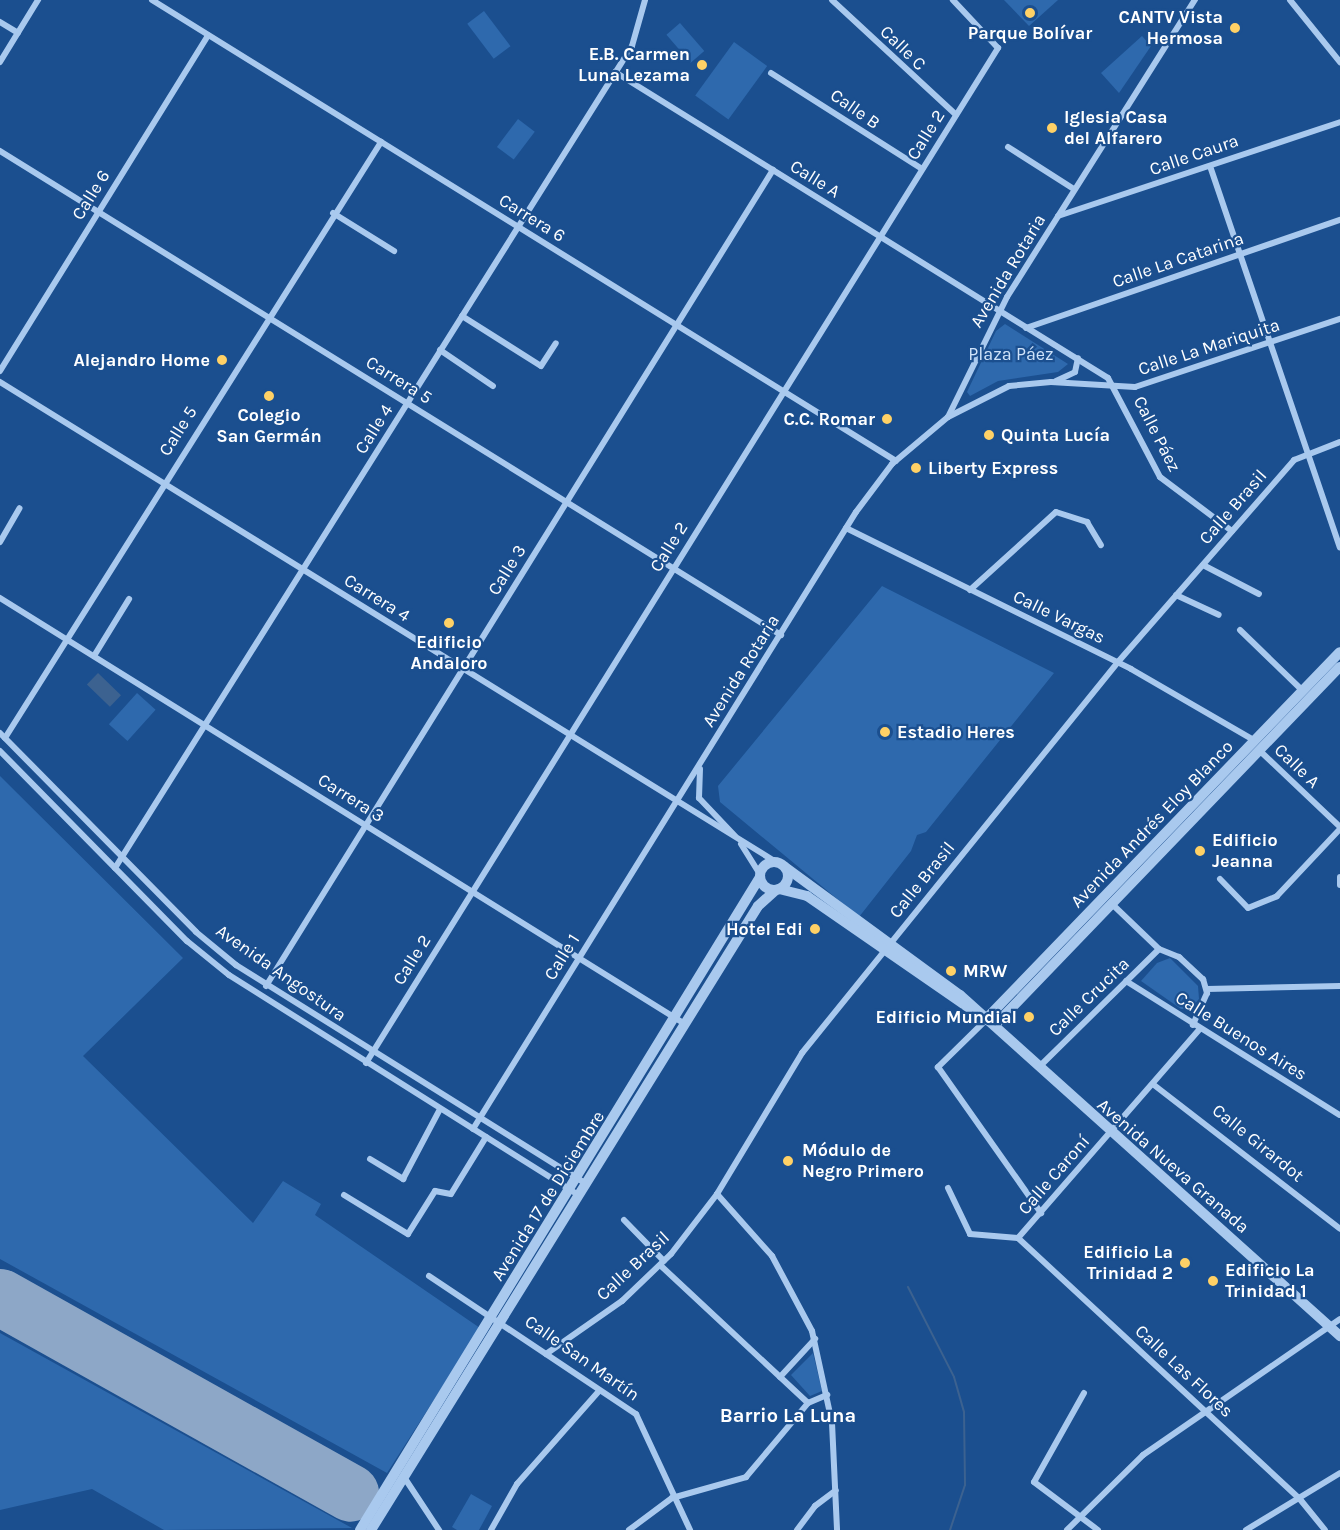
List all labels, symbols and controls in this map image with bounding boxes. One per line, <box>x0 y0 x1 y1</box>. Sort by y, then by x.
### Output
marker: Parque Bolívar <box>1023 6 1037 20</box>
place label: CANTV Vista Hermosa <box>1119 7 1223 50</box>
street label: Calle C <box>876 21 930 75</box>
marker: CANTV Vista Hermosa <box>1228 21 1242 35</box>
place label: Parque Bolívar <box>968 22 1092 44</box>
place label: E.B. Carmen Luna Lezama <box>578 44 690 86</box>
marker: E.B. Carmen Luna Lezama <box>695 58 709 72</box>
street label: Calle B <box>826 84 884 134</box>
street label: Calle 2 <box>902 106 950 164</box>
place label: Iglesia Casa del Alfarero <box>1064 107 1167 150</box>
marker: Iglesia Casa del Alfarero <box>1045 121 1059 135</box>
street label: Calle Caura <box>1147 130 1241 180</box>
street label: Calle A <box>786 155 844 203</box>
street label: Calle 6 <box>67 166 115 224</box>
street label: Carrera 6 <box>495 189 569 247</box>
street label: Avenida Rotaria <box>966 210 1050 332</box>
street label: Calle La Catarina <box>1110 227 1246 293</box>
street label: Calle La Mariquita <box>1135 314 1283 380</box>
park label: Plaza Páez <box>968 343 1054 365</box>
place label: Alejandro Home <box>74 349 210 371</box>
street label: Carrera 5 <box>362 351 436 409</box>
marker: Alejandro Home <box>215 353 229 367</box>
marker: Colegio San Germán <box>262 389 276 403</box>
street label: Calle Páez <box>1129 392 1185 476</box>
street label: Calle 4 <box>350 400 398 458</box>
street label: Calle 5 <box>154 402 202 460</box>
place label: Colegio San Germán <box>216 405 322 448</box>
place label: C.C. Romar <box>783 408 875 430</box>
marker: C.C. Romar <box>880 412 894 426</box>
place label: Quinta Lucía <box>1001 424 1110 446</box>
marker: Quinta Lucía <box>982 428 996 442</box>
place label: Liberty Express <box>928 457 1058 479</box>
marker: Liberty Express <box>909 461 923 475</box>
street label: Calle Brasil <box>1195 465 1271 549</box>
street label: Calle 2 <box>645 518 693 576</box>
street label: Calle 3 <box>483 541 531 599</box>
street label: Carrera 4 <box>340 569 414 627</box>
street label: Calle Vargas <box>1009 585 1109 649</box>
street label: Avenida Rotaria <box>698 611 784 731</box>
marker: Edificio Andaloro <box>442 616 456 630</box>
place label: Edificio Andaloro <box>411 632 487 674</box>
place label: Estadio Heres <box>897 721 1015 743</box>
marker: Estadio Heres <box>878 725 892 739</box>
street label: Avenida Andrés Eloy Blanco <box>1066 736 1238 912</box>
street label: Calle A <box>1270 739 1324 793</box>
street label: Carrera 3 <box>314 769 388 827</box>
place label: Edificio Jeanna <box>1212 830 1278 872</box>
street label: Calle Brasil <box>885 837 959 923</box>
marker: Edificio Jeanna <box>1193 844 1207 858</box>
place label: Hotel Edi <box>726 918 803 940</box>
street label: Avenida Angostura <box>212 920 350 1026</box>
marker: Hotel Edi <box>808 922 822 936</box>
street label: Calle 1 <box>539 930 585 984</box>
street label: Calle 2 <box>388 931 436 989</box>
street label: Calle Crucita <box>1044 953 1134 1041</box>
place label: MRW <box>963 960 1007 982</box>
marker: MRW <box>944 964 958 978</box>
street label: Calle Buenos Aires <box>1171 987 1311 1085</box>
place label: Edificio Mundial <box>876 1006 1017 1028</box>
marker: Edificio Mundial <box>1022 1010 1036 1024</box>
street label: Avenida Nueva Granada <box>1093 1094 1253 1238</box>
street label: Calle Girardot <box>1208 1099 1308 1187</box>
street label: Avenida 17 de Diciembre <box>487 1107 609 1285</box>
street label: Calle Caroní <box>1014 1131 1094 1219</box>
place label: Módulo de Negro Primero <box>802 1140 924 1182</box>
marker: Módulo de Negro Primero <box>779 1152 797 1170</box>
street label: Calle Brasil <box>592 1227 674 1305</box>
place label: Edificio La Trinidad 2 <box>1083 1242 1173 1284</box>
marker: Edificio La Trinidad 2 <box>1178 1256 1192 1270</box>
place label: Edificio La Trinidad 1 <box>1225 1260 1315 1302</box>
marker: Edificio La Trinidad 1 <box>1206 1274 1220 1288</box>
street label: Calle San Martín <box>520 1310 644 1406</box>
street label: Calle Las Flores <box>1131 1320 1237 1422</box>
district label: Barrio La Luna <box>720 1403 856 1427</box>

